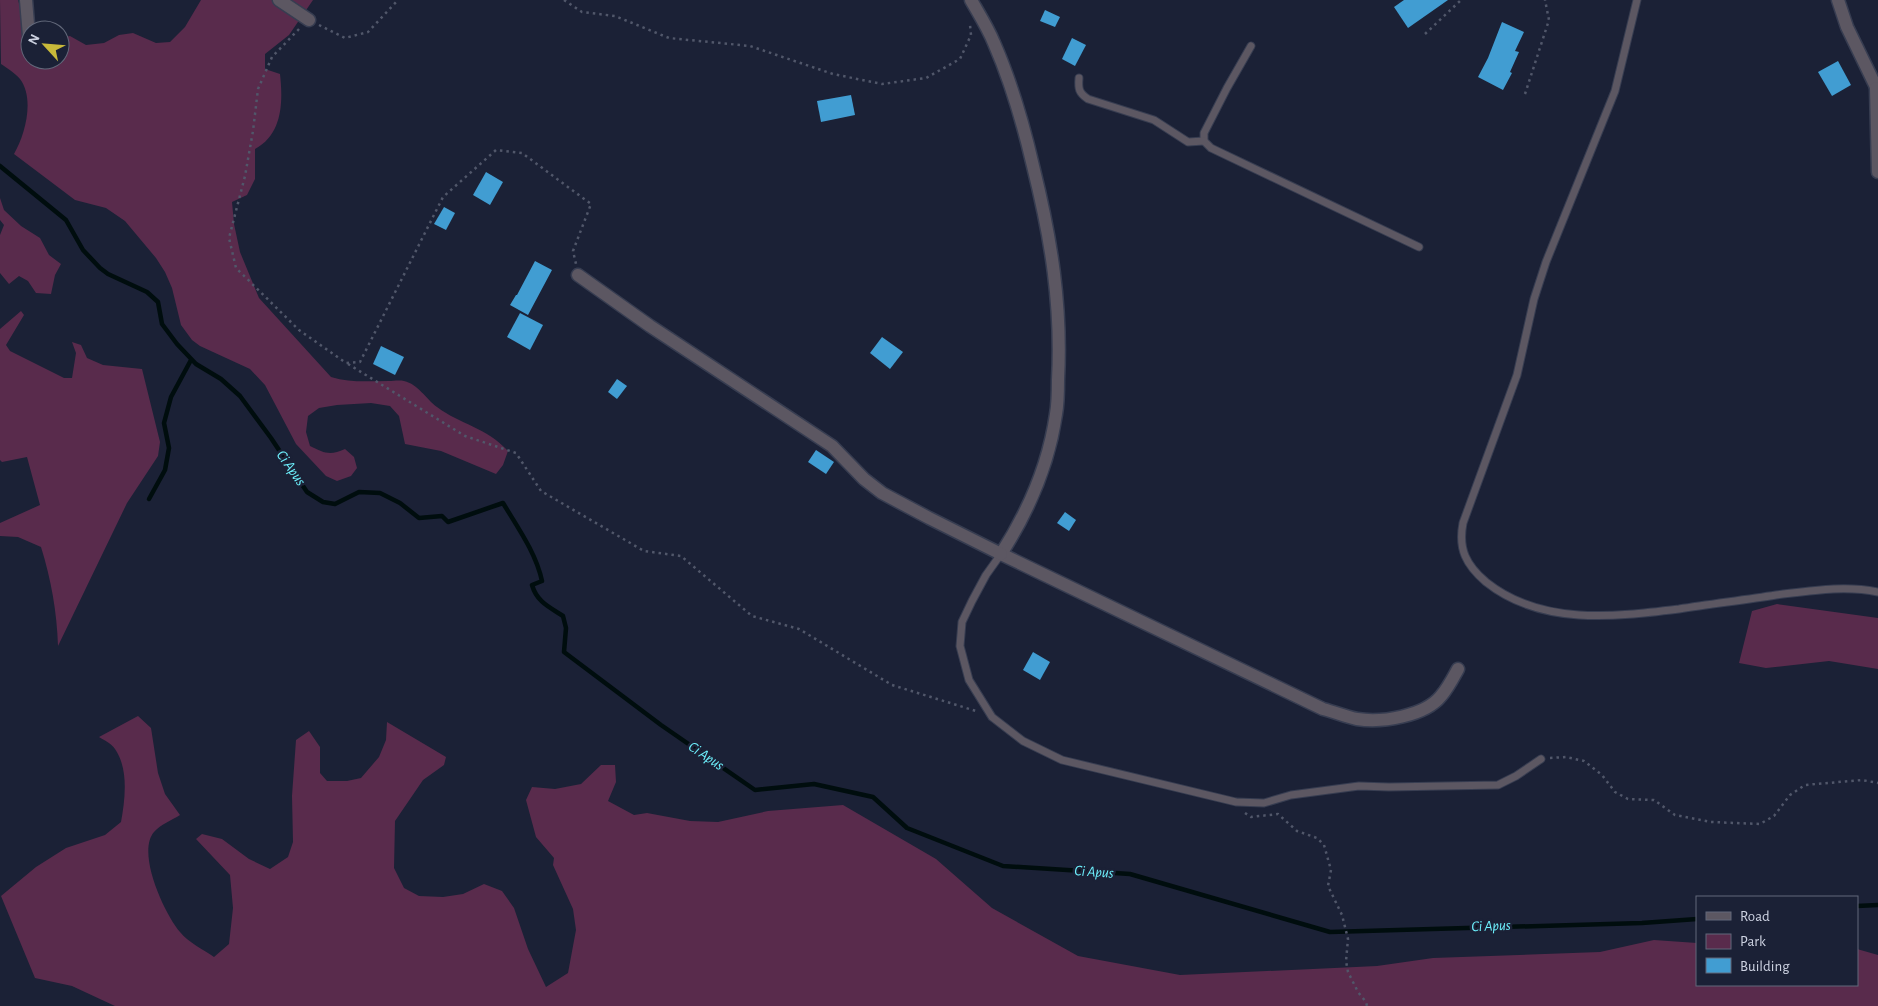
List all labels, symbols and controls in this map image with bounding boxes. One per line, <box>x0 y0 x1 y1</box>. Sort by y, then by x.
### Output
north arrow <box>20 20 70 70</box>
text: N <box>26 32 43 47</box>
water label: Ci Apus <box>274 448 309 489</box>
water label: Ci Apus <box>686 739 727 773</box>
water label: Ci Apus <box>1074 863 1114 881</box>
legend <box>1696 896 1858 986</box>
text: Road <box>1740 909 1770 924</box>
water label: Ci Apus <box>1471 918 1511 934</box>
text: Park <box>1740 934 1766 949</box>
text: Building <box>1740 959 1790 974</box>

